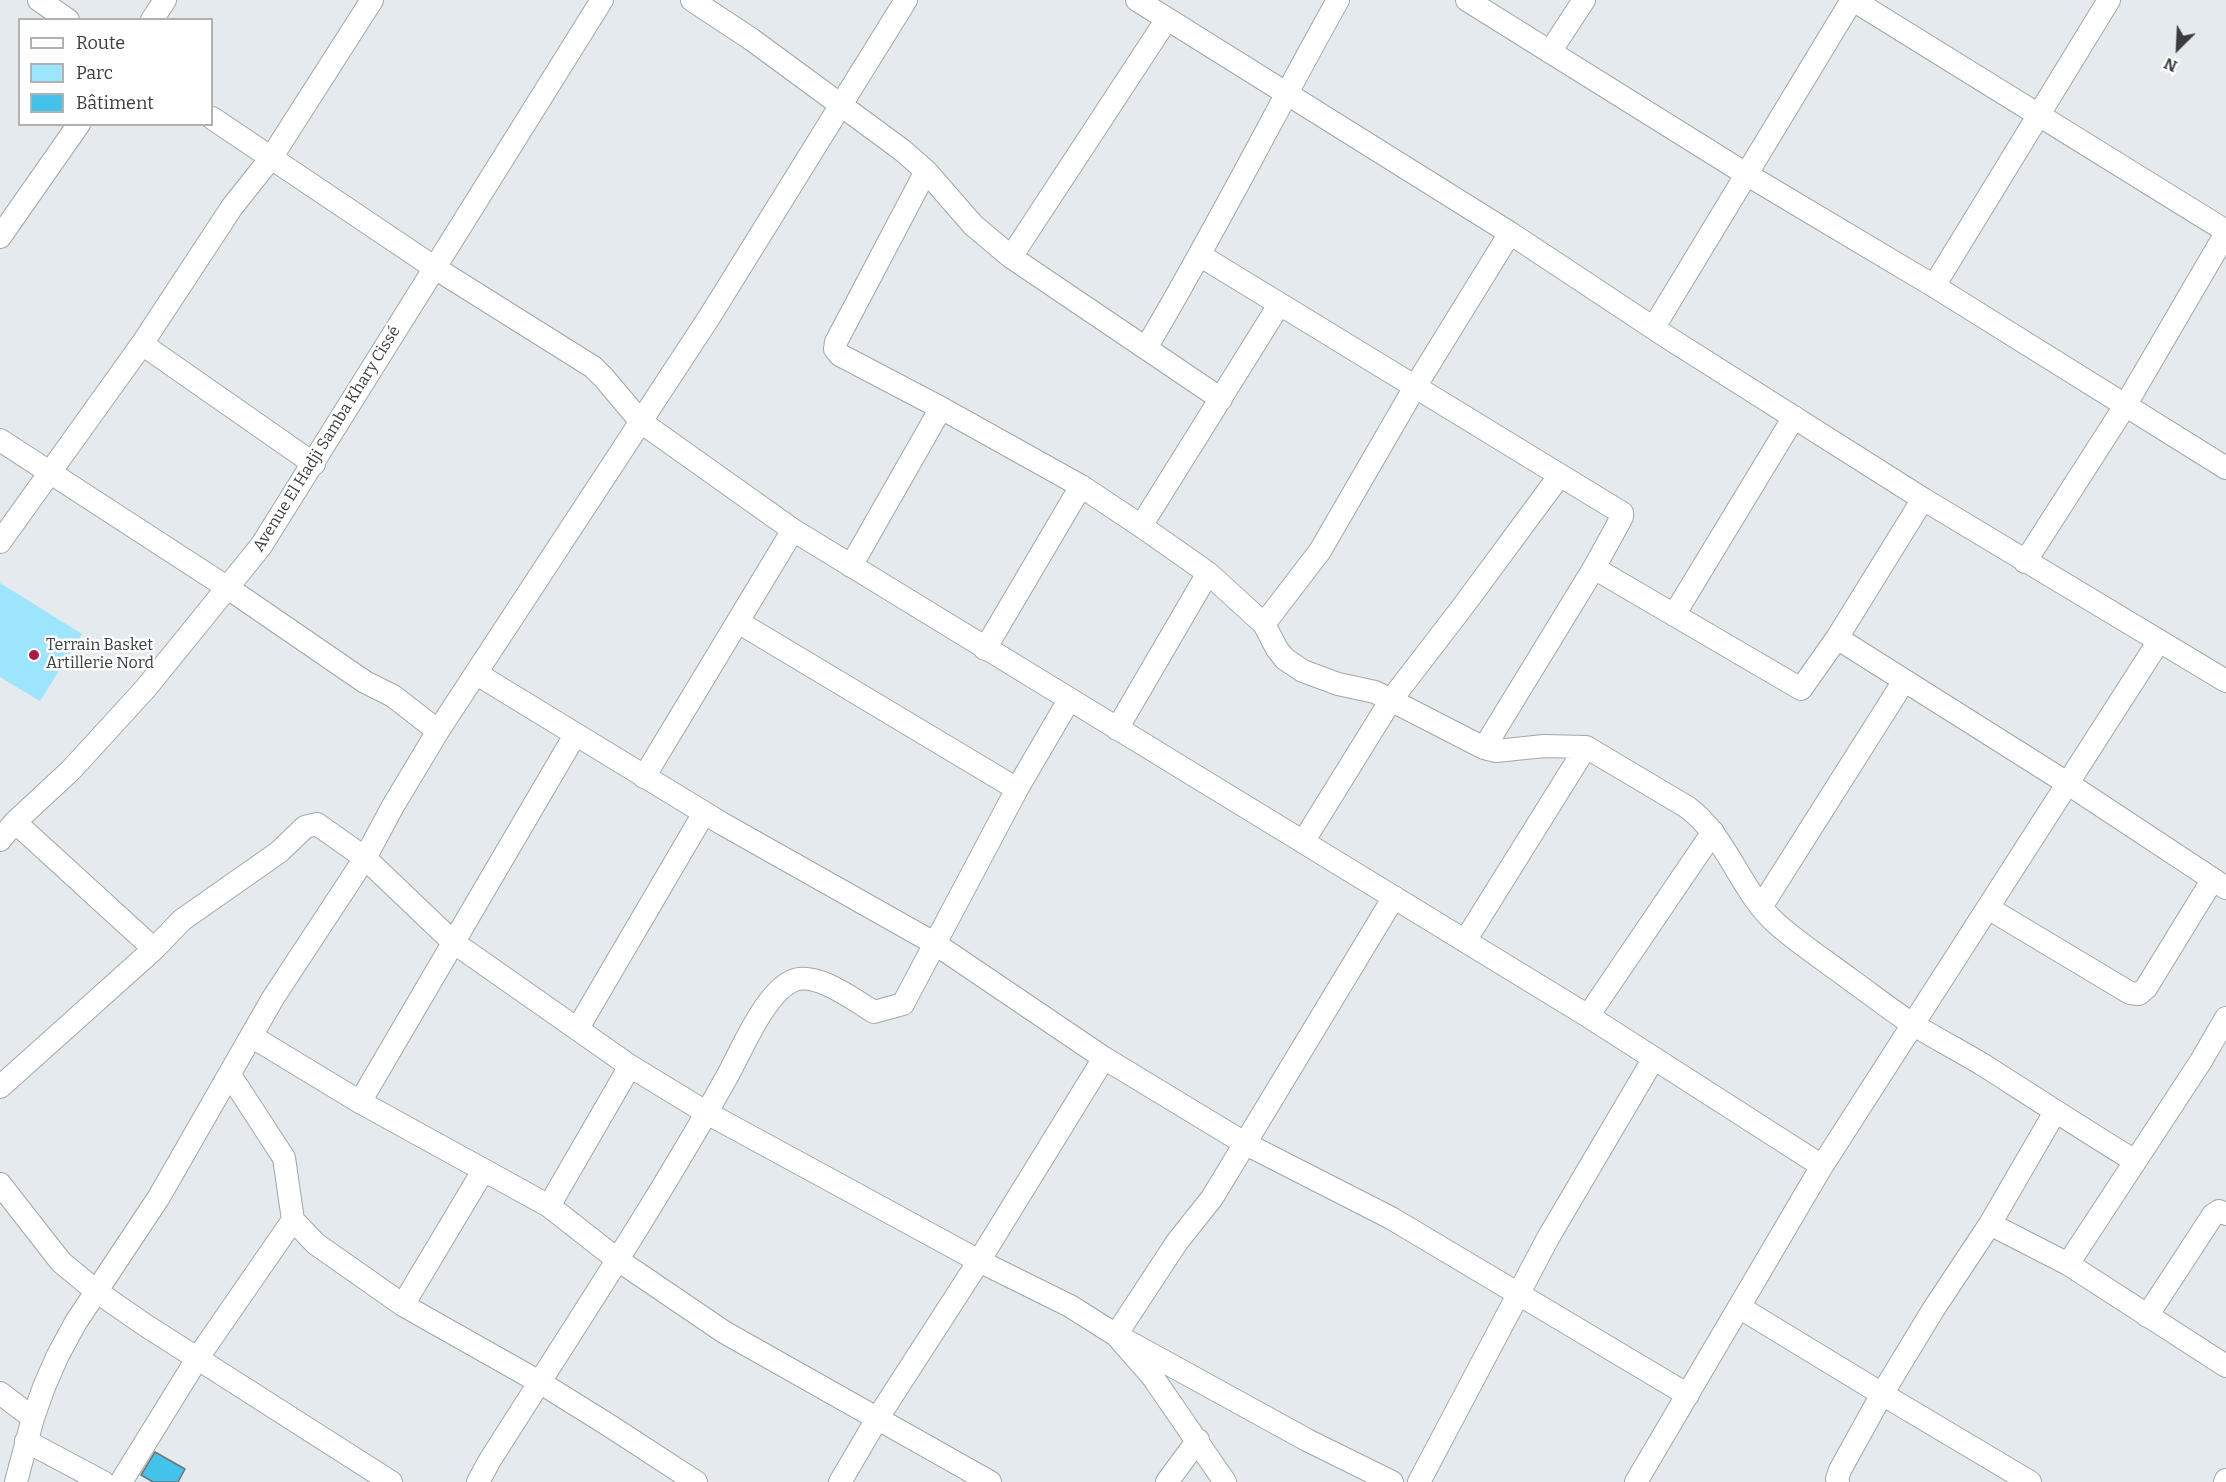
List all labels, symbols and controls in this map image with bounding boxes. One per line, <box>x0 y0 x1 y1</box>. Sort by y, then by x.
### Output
legend <box>18 18 213 126</box>
north arrow <box>2148 18 2208 78</box>
text: Route <box>76 32 125 54</box>
text: N <box>2161 54 2180 76</box>
text: Parc <box>76 62 113 84</box>
text: Bâtiment <box>76 92 154 114</box>
street label: Avenue El Hadji Samba Khary Cissé <box>249 323 405 555</box>
place label: Terrain Basket Artillerie Nord <box>46 636 154 674</box>
marker: Terrain Basket Artillerie Nord <box>27 648 41 662</box>

